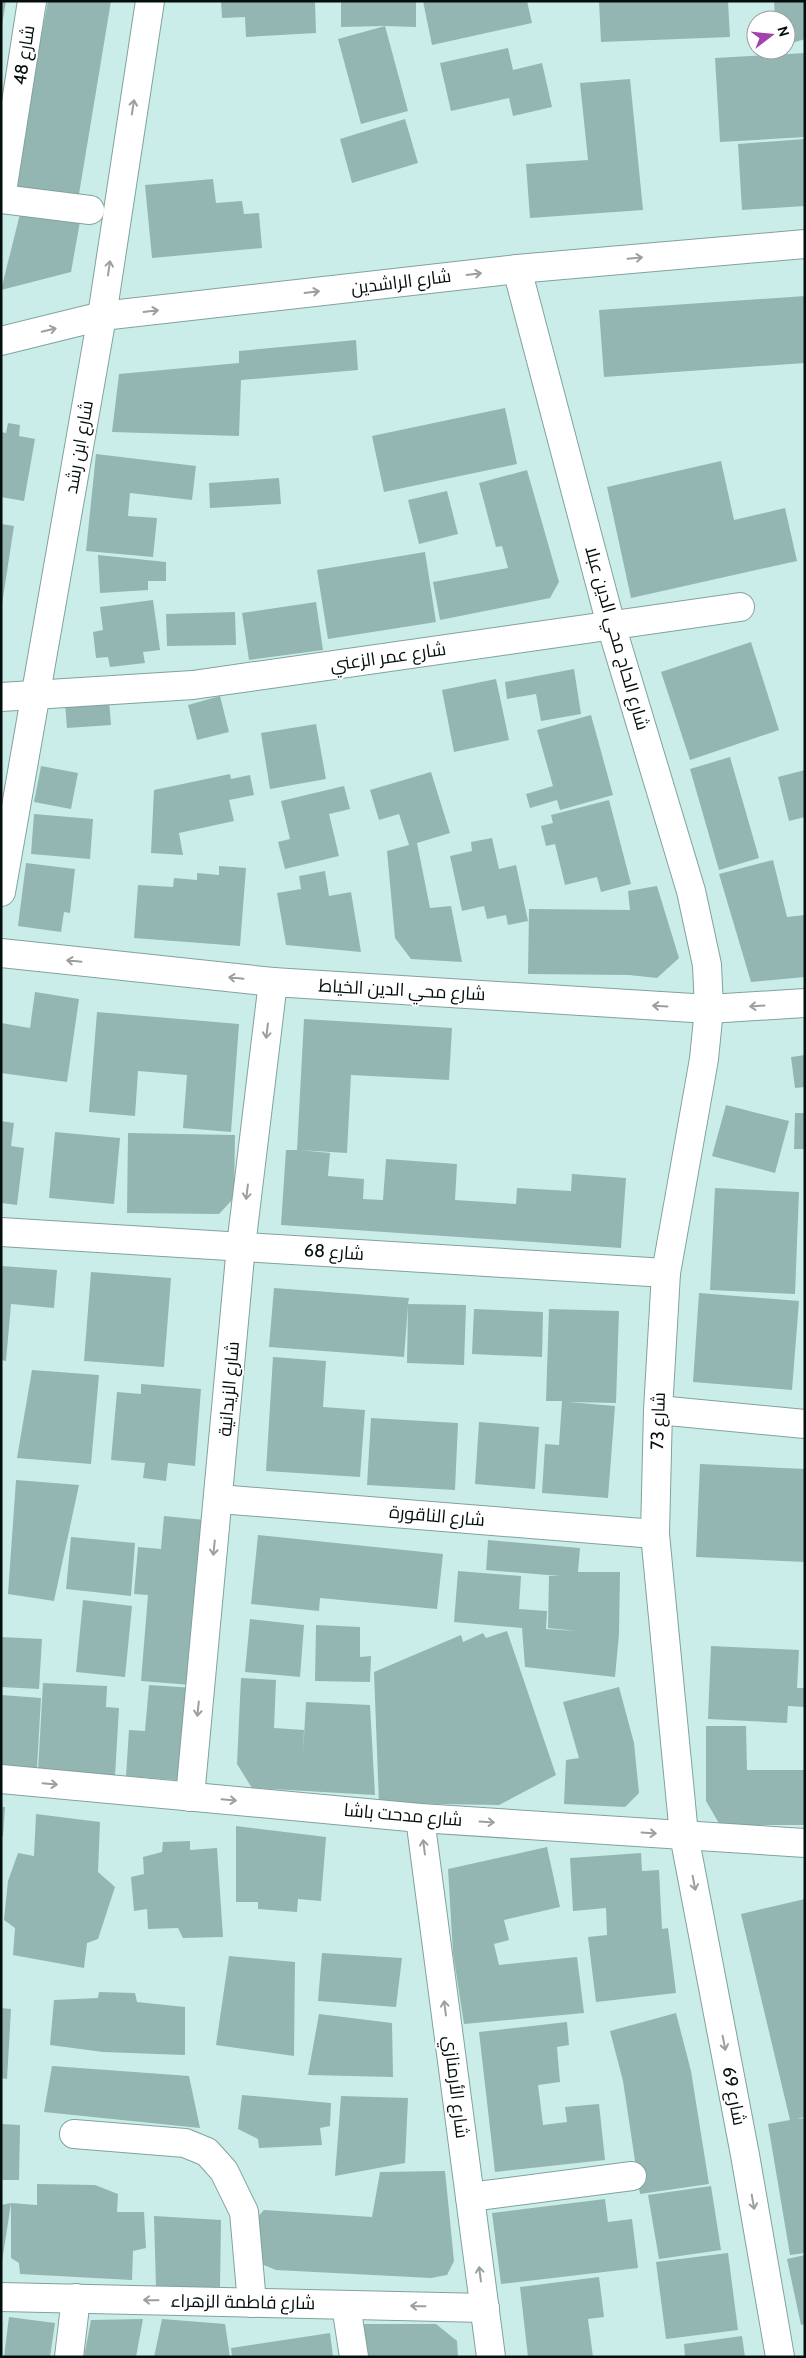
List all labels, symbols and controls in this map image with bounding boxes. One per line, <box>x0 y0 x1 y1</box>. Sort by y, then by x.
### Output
north arrow <box>746 10 796 60</box>
street label: شارع 48 <box>8 24 41 87</box>
text: N <box>773 24 794 39</box>
one-way arrow <box>129 100 139 116</box>
one-way arrow <box>627 254 643 263</box>
one-way arrow <box>104 260 114 276</box>
street label: شارع الراشدين <box>350 265 453 300</box>
one-way arrow <box>465 269 481 279</box>
one-way arrow <box>304 287 320 297</box>
one-way arrow <box>142 306 158 316</box>
one-way arrow <box>40 324 56 334</box>
street label: شارع ابن رشد <box>60 399 99 496</box>
street label: شارع الحاج محي الدين عبلا <box>577 543 654 733</box>
street label: شارع عمر الزعني <box>329 638 448 679</box>
one-way arrow <box>67 956 83 966</box>
one-way arrow <box>228 973 244 983</box>
street label: شارع محي الدين الخياط <box>318 975 486 1008</box>
one-way arrow <box>652 1001 668 1010</box>
one-way arrow <box>749 1001 765 1010</box>
one-way arrow <box>262 1023 272 1039</box>
one-way arrow <box>242 1184 252 1200</box>
street label: شارع 68 <box>303 1239 365 1266</box>
street label: شارع الزيدانية <box>214 1341 245 1438</box>
street label: شارع 73 <box>646 1392 671 1450</box>
street label: شارع الناقورة <box>388 1501 486 1532</box>
one-way arrow <box>209 1539 219 1555</box>
one-way arrow <box>193 1701 203 1717</box>
one-way arrow <box>42 1779 58 1788</box>
one-way arrow <box>221 1795 237 1805</box>
street label: شارع مدحت باشا <box>343 1799 463 1832</box>
one-way arrow <box>478 1817 494 1827</box>
one-way arrow <box>640 1828 656 1837</box>
one-way arrow <box>419 1840 429 1856</box>
one-way arrow <box>689 1875 699 1891</box>
one-way arrow <box>440 2001 450 2017</box>
street label: شارع الأرمنازي <box>436 2034 473 2140</box>
one-way arrow <box>720 2034 729 2050</box>
street label: شارع 69 <box>717 2065 750 2127</box>
one-way arrow <box>749 2194 759 2210</box>
one-way arrow <box>475 2266 485 2282</box>
street label: شارع فاطمة الزهراء <box>170 2290 316 2315</box>
one-way arrow <box>143 2295 160 2305</box>
one-way arrow <box>411 2302 427 2311</box>

